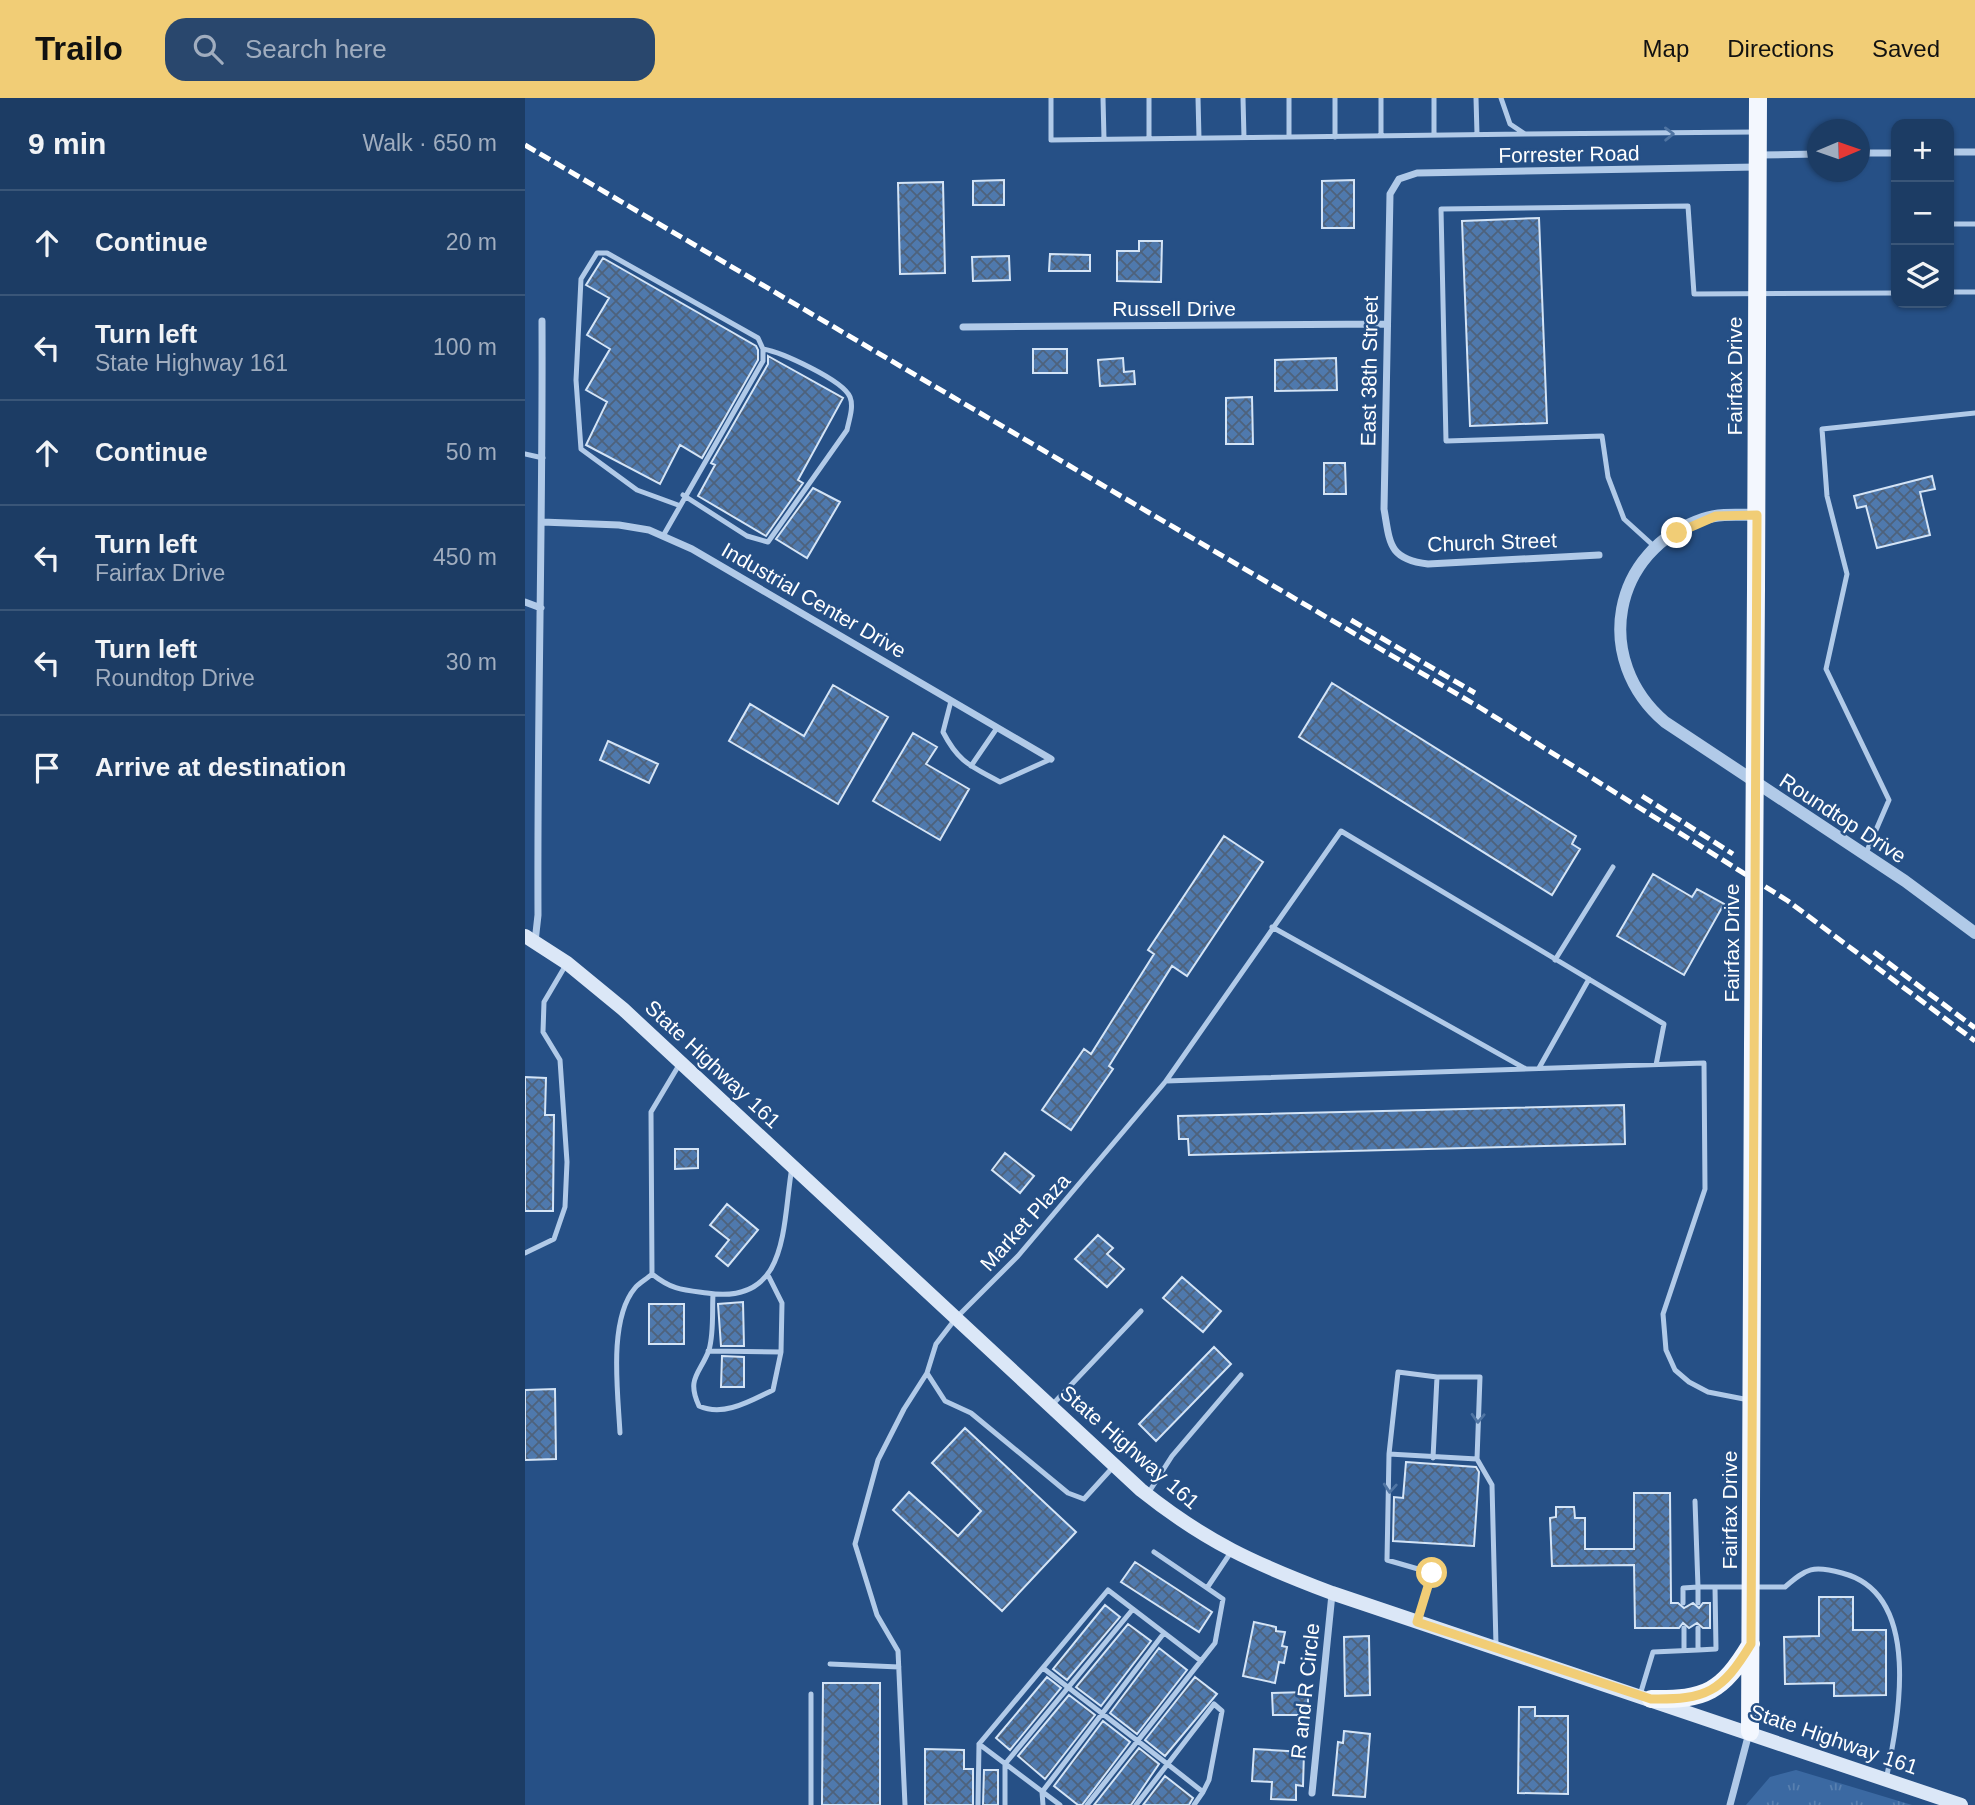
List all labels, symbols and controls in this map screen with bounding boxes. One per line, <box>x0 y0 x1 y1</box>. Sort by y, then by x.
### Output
search box <box>165 18 655 81</box>
text: Trailo <box>35 30 123 67</box>
icon: search <box>189 30 227 68</box>
text: Search here <box>245 34 387 64</box>
text: Map <box>1643 35 1689 62</box>
text: Directions <box>1727 35 1834 62</box>
text: Saved <box>1872 35 1940 62</box>
north arrow <box>1807 119 1870 182</box>
map controls <box>1891 119 1954 308</box>
button: + <box>1891 119 1954 182</box>
one-way arrow <box>1664 126 1675 141</box>
text: 9 min <box>28 127 106 160</box>
text: Walk · 650 m <box>362 130 497 156</box>
street label: Forrester Road <box>1498 141 1640 167</box>
button: − <box>1891 182 1954 245</box>
icon: ahead <box>28 224 66 262</box>
text: Continue <box>95 227 208 257</box>
text: 20 m <box>446 229 497 255</box>
button: layers <box>1891 245 1954 308</box>
street label: East 38th Street <box>1356 295 1382 446</box>
street label: Russell Drive <box>1112 297 1236 320</box>
street label: Fairfax Drive <box>1723 316 1746 436</box>
text: Turn left <box>95 319 197 349</box>
icon: left <box>28 329 66 367</box>
text: 100 m <box>433 334 497 360</box>
text: State Highway 161 <box>95 350 288 376</box>
icon: ahead <box>28 434 66 472</box>
text: Continue <box>95 437 208 467</box>
text: 50 m <box>446 439 497 465</box>
route end <box>1661 517 1692 548</box>
street label: Church Street <box>1427 528 1557 556</box>
text: Turn left <box>95 529 197 559</box>
street label: Industrial Center Drive <box>718 538 910 662</box>
icon: left <box>28 539 66 577</box>
text: 450 m <box>433 544 497 570</box>
text: Fairfax Drive <box>95 560 225 586</box>
text: Turn left <box>95 634 197 664</box>
icon: left <box>28 644 66 682</box>
text: 30 m <box>446 649 497 675</box>
text: Roundtop Drive <box>95 665 255 691</box>
icon: arrive <box>28 749 66 787</box>
text: Arrive at destination <box>95 752 346 782</box>
street label: Roundtop Drive <box>1776 769 1910 867</box>
street label: Fairfax Drive <box>1720 883 1743 1003</box>
street label: State Highway 161 <box>641 995 785 1133</box>
street label: Market Plaza <box>975 1169 1075 1275</box>
street label: State Highway 161 <box>1056 1380 1204 1514</box>
one-way arrow <box>1471 1413 1486 1424</box>
street label: Fairfax Drive <box>1718 1450 1741 1570</box>
one-way arrow <box>1383 1483 1398 1494</box>
route start <box>1416 1557 1447 1588</box>
street label: R and R Circle <box>1286 1622 1324 1760</box>
street label: State Highway 161 <box>1747 1699 1921 1779</box>

